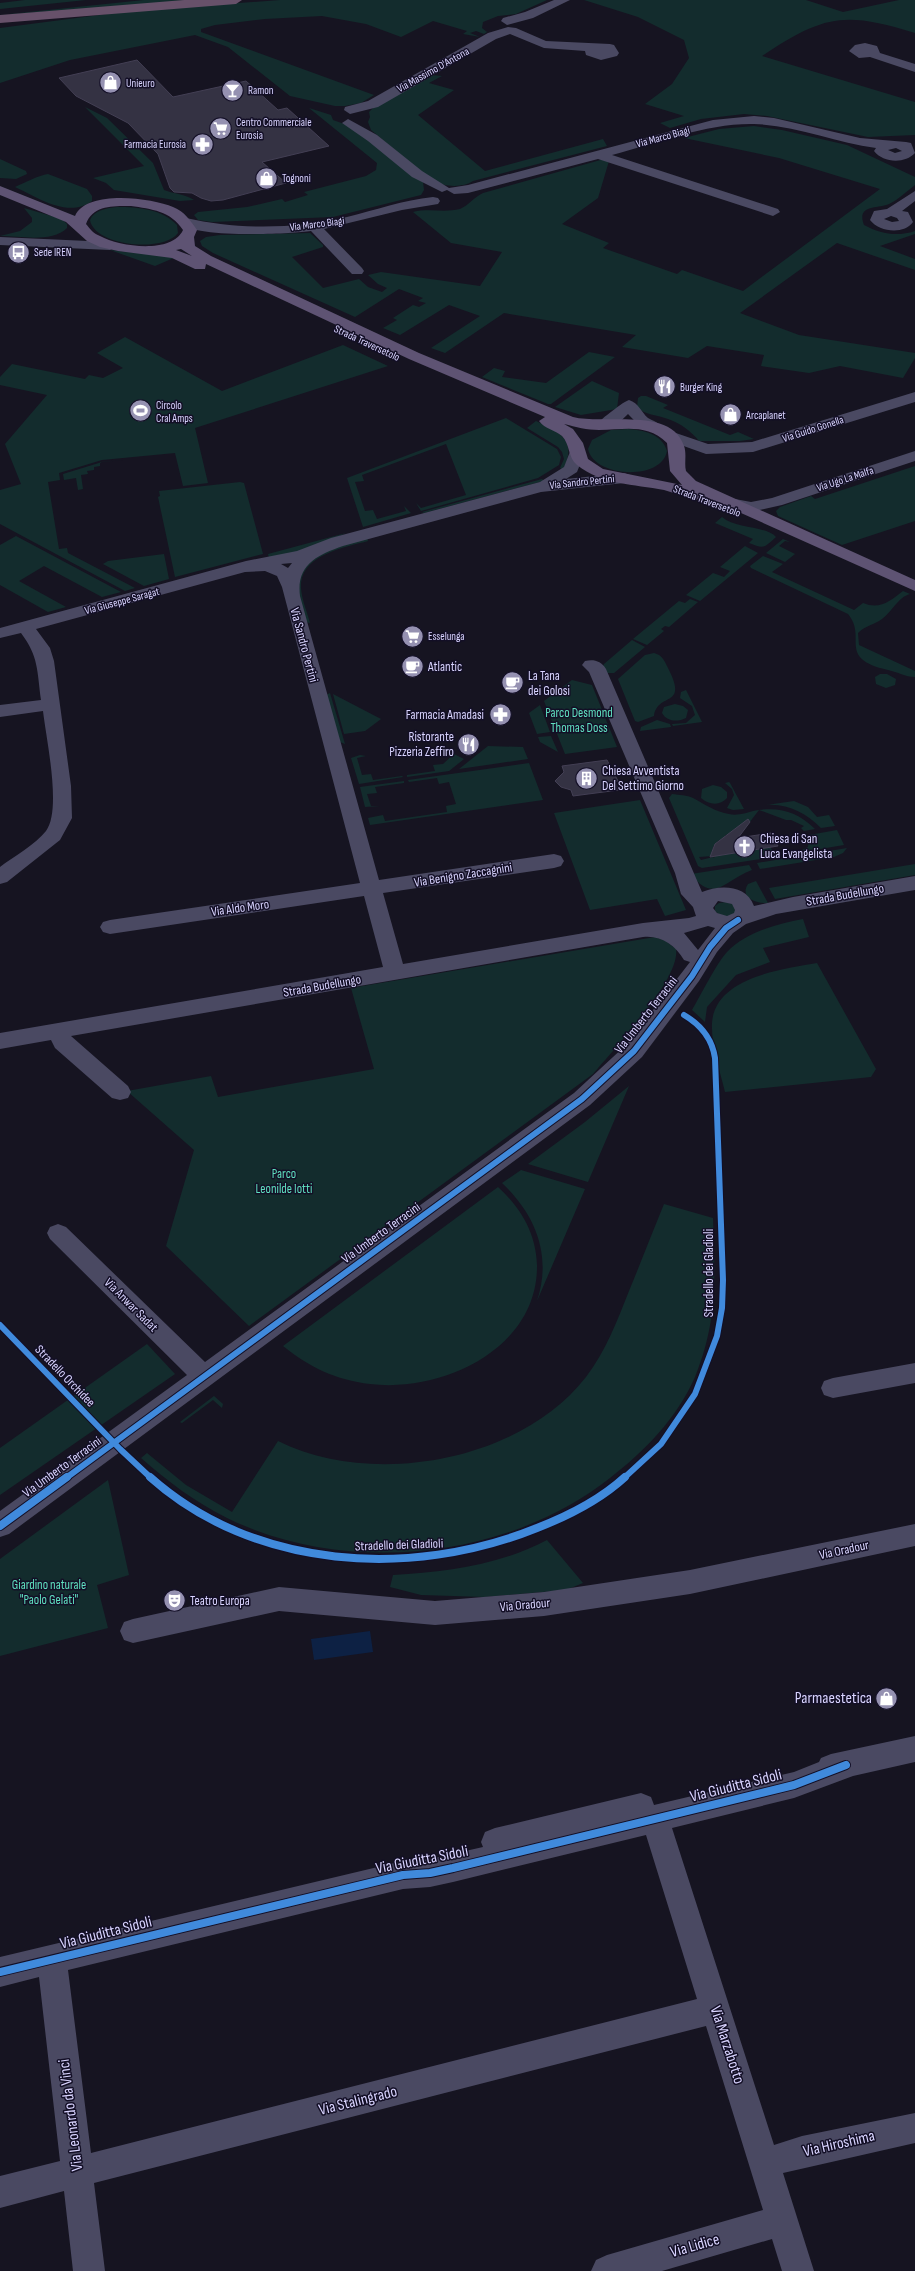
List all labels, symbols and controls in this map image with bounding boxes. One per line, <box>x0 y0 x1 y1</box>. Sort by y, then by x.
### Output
street label: Via Massimo D'Antona <box>395 45 471 95</box>
shop icon: Unieuro <box>98 70 124 96</box>
place label: Unieuro <box>126 77 155 90</box>
bar icon: Ramon <box>220 77 246 103</box>
place label: Ramon <box>248 84 274 97</box>
supermarket icon: Centro Commerciale Eurosia <box>208 115 234 141</box>
place label: Centro Commerciale Eurosia <box>236 116 312 142</box>
street label: Via Marco Biagi <box>635 124 691 150</box>
pharmacy icon: Farmacia Eurosia <box>189 131 215 157</box>
place label: Farmacia Eurosia <box>124 138 186 151</box>
shop icon: Tognoni <box>253 165 279 191</box>
place label: Tognoni <box>282 172 311 185</box>
street label: Via Marco Biagi <box>289 214 345 234</box>
bus stop icon: Sede IREN <box>5 239 31 265</box>
place label: Sede IREN <box>34 246 71 259</box>
street label: Strada Traversetolo <box>332 322 402 364</box>
restaurant icon: Burger King <box>651 374 677 400</box>
place label: Burger King <box>680 381 723 394</box>
sports icon: Circolo Cral Amps <box>127 398 153 424</box>
place label: Circolo Cral Amps <box>156 399 193 425</box>
shop icon: Arcaplanet <box>718 402 744 428</box>
place label: Arcaplanet <box>745 409 786 422</box>
street label: Via Guido Gonella <box>781 413 845 445</box>
street label: Via Ugo La Malfa <box>815 464 875 494</box>
street label: Via Sandro Pertini <box>549 472 615 492</box>
street label: Strada Traversetolo <box>672 482 743 520</box>
street label: Via Giuseppe Saragat <box>83 585 161 617</box>
street label: Via Sandro Pertini <box>286 606 322 684</box>
supermarket icon: Esselunga <box>400 623 426 649</box>
place label: Esselunga <box>428 630 465 643</box>
cafe icon: Atlantic <box>400 654 426 680</box>
place label: Atlantic <box>427 659 462 675</box>
place label: La Tana dei Golosi <box>528 668 570 699</box>
cafe icon: La Tana dei Golosi <box>500 670 526 696</box>
pharmacy icon: Farmacia Amadasi <box>487 702 513 728</box>
park label: Parco Desmond Thomas Doss <box>545 705 613 736</box>
place label: Farmacia Amadasi <box>406 707 484 723</box>
place label: Ristorante Pizzeria Zeffiro <box>389 729 454 760</box>
restaurant icon: Ristorante Pizzeria Zeffiro <box>456 731 482 757</box>
place label: Chiesa Avventista Del Settimo Giorno <box>602 763 684 794</box>
building icon: Chiesa Avventista Del Settimo Giorno <box>574 765 600 791</box>
place label: Chiesa di San Luca Evangelista <box>760 831 832 862</box>
church icon: Chiesa di San Luca Evangelista <box>731 833 757 859</box>
street label: Via Benigno Zaccagnini <box>413 859 513 891</box>
street label: Strada Budellungo <box>805 880 885 910</box>
street label: Via Aldo Moro <box>210 896 270 920</box>
street label: Strada Budellungo <box>282 971 362 1001</box>
street label: Via Umberto Terracini <box>611 973 681 1057</box>
park label: Parco Leonilde Iotti <box>256 1166 312 1197</box>
street label: Via Umberto Terracini <box>338 1199 424 1267</box>
street label: Stradello dei Gladioli <box>701 1229 717 1317</box>
street label: Via Anwar Sadat <box>101 1275 161 1335</box>
street label: Stradello Orchidee <box>31 1342 99 1410</box>
street label: Via Umberto Terracini <box>19 1433 105 1501</box>
street label: Stradello dei Gladioli <box>355 1535 443 1555</box>
street label: Via Oradour <box>818 1537 871 1563</box>
park label: Giardino naturale "Paolo Gelati" <box>12 1577 86 1608</box>
theatre icon: Teatro Europa <box>162 1588 188 1614</box>
place label: Teatro Europa <box>190 1593 250 1609</box>
street label: Via Oradour <box>499 1595 551 1615</box>
shop icon: Parmaestetica <box>874 1685 900 1711</box>
place label: Parmaestetica <box>795 1689 872 1708</box>
street label: Via Giuditta Sidoli <box>688 1765 784 1807</box>
street label: Via Giuditta Sidoli <box>374 1842 470 1878</box>
street label: Via Giuditta Sidoli <box>58 1912 154 1954</box>
street label: Via Marzabotto <box>706 2004 748 2086</box>
street label: Via Leonardo da Vinci <box>55 2058 87 2172</box>
street label: Via Stalingrado <box>317 2082 399 2120</box>
street label: Via Hiroshima <box>801 2127 877 2161</box>
street label: Via Lidice <box>668 2230 722 2262</box>

